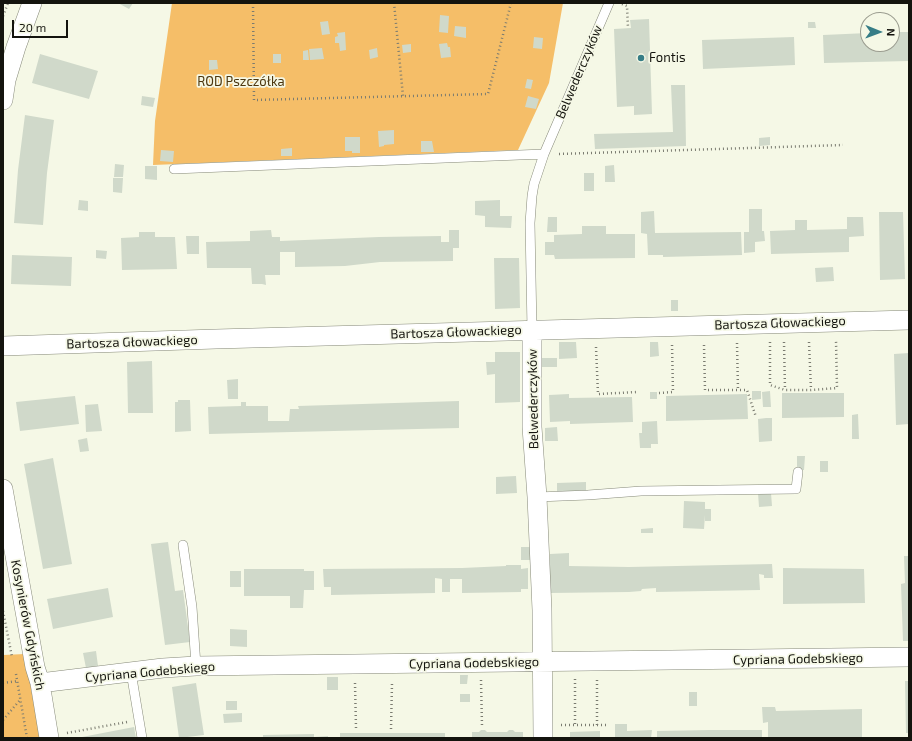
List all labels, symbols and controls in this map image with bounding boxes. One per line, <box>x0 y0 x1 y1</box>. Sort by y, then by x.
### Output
scale bar <box>14 12 70 38</box>
north arrow <box>860 12 900 52</box>
text: 20 m <box>19 20 46 34</box>
street label: Belwederczyków <box>552 23 606 121</box>
text: N <box>885 28 898 36</box>
place label: Fontis <box>649 50 686 66</box>
marker: Fontis <box>636 53 646 63</box>
park label: ROD Pszczółka <box>197 74 285 90</box>
street label: Bartosza Głowackiego <box>714 313 846 333</box>
street label: Bartosza Głowackiego <box>390 322 522 342</box>
street label: Bartosza Głowackiego <box>66 332 198 352</box>
street label: Belwederczyków <box>524 349 542 449</box>
street label: Kosynierów Gdyńskich <box>8 558 48 692</box>
street label: Cypriana Godebskiego <box>733 650 863 668</box>
street label: Cypriana Godebskiego <box>409 654 539 672</box>
street label: Cypriana Godebskiego <box>84 659 216 685</box>

